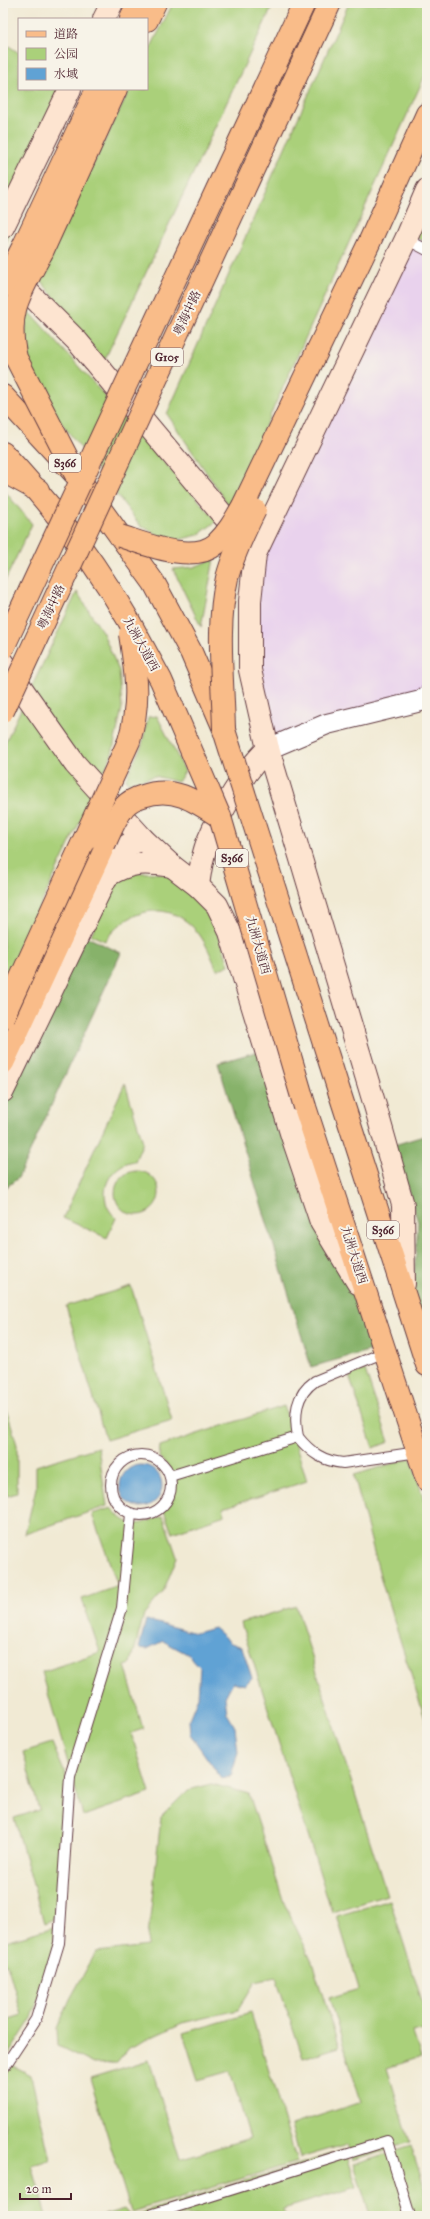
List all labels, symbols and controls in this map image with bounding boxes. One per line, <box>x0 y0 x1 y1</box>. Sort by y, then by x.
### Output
legend <box>18 18 148 90</box>
text: 道路 <box>54 27 78 41</box>
text: 公园 <box>54 47 78 61</box>
text: 水域 <box>54 67 78 81</box>
street label: 粤海中路 <box>171 288 203 338</box>
road number: G105 <box>151 348 183 366</box>
road number: S366 <box>49 454 81 472</box>
street label: 粤海中路 <box>35 582 67 632</box>
street label: 九洲大道西 <box>120 614 162 674</box>
road number: S366 <box>216 849 248 867</box>
street label: 九洲大道西 <box>243 914 273 976</box>
road number: S366 <box>367 1221 399 1239</box>
street label: 九洲大道西 <box>338 1224 370 1286</box>
scale bar <box>20 2175 71 2201</box>
text: 20 m <box>26 2182 52 2196</box>

